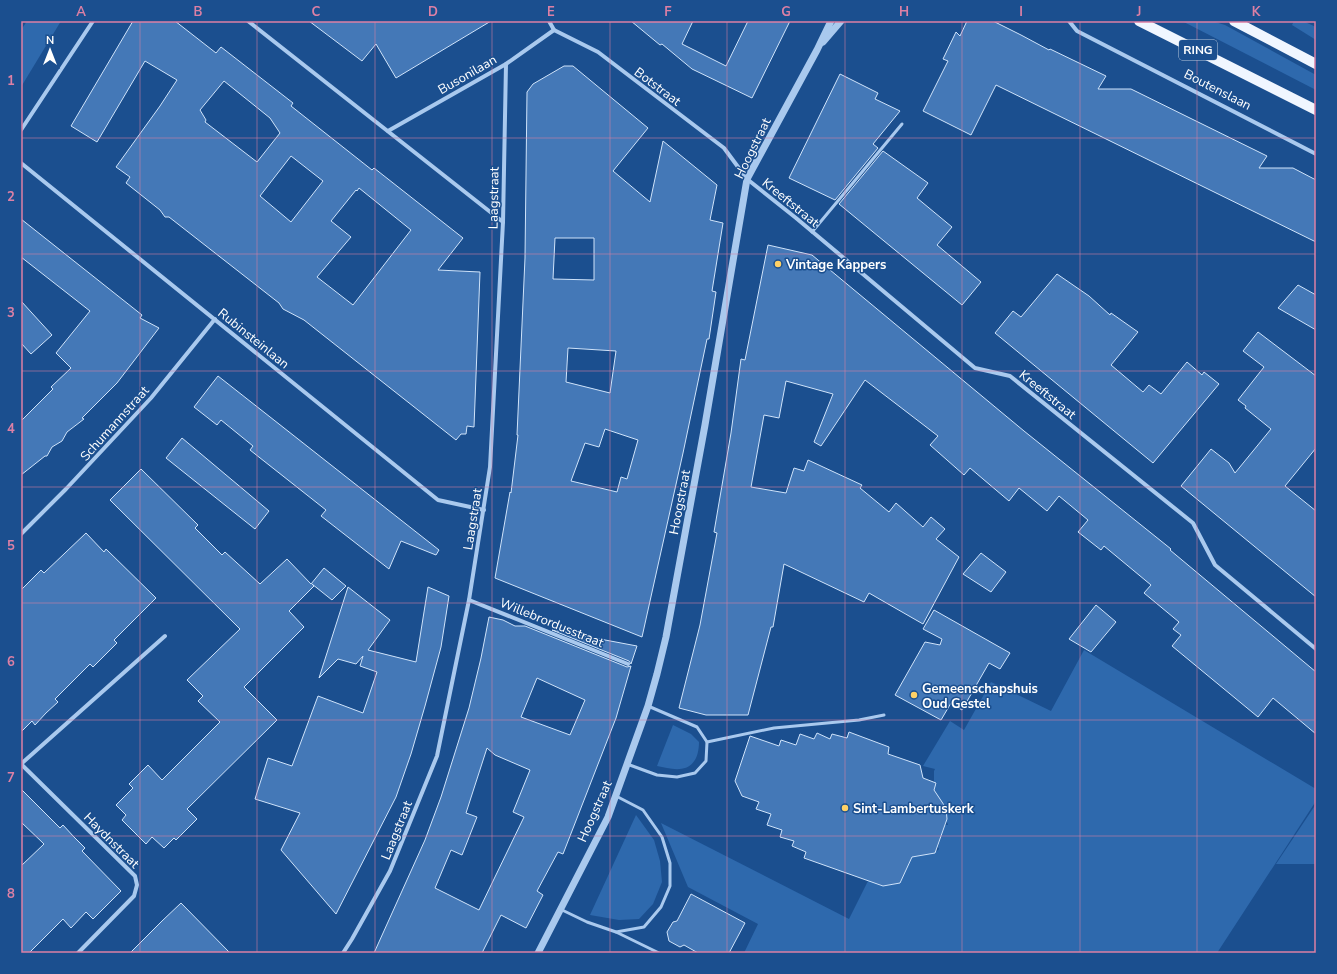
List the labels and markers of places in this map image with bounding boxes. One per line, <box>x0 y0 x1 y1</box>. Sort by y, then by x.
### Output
place label: Vintage Kappers <box>785 256 886 274</box>
marker: Vintage Kappers <box>773 259 783 269</box>
place label: Gemeenschapshuis Oud Gestel <box>922 680 1038 713</box>
marker: Gemeenschapshuis Oud Gestel <box>909 690 919 700</box>
place label: Sint-Lambertuskerk <box>853 800 975 818</box>
marker: Sint-Lambertuskerk <box>840 803 850 813</box>

